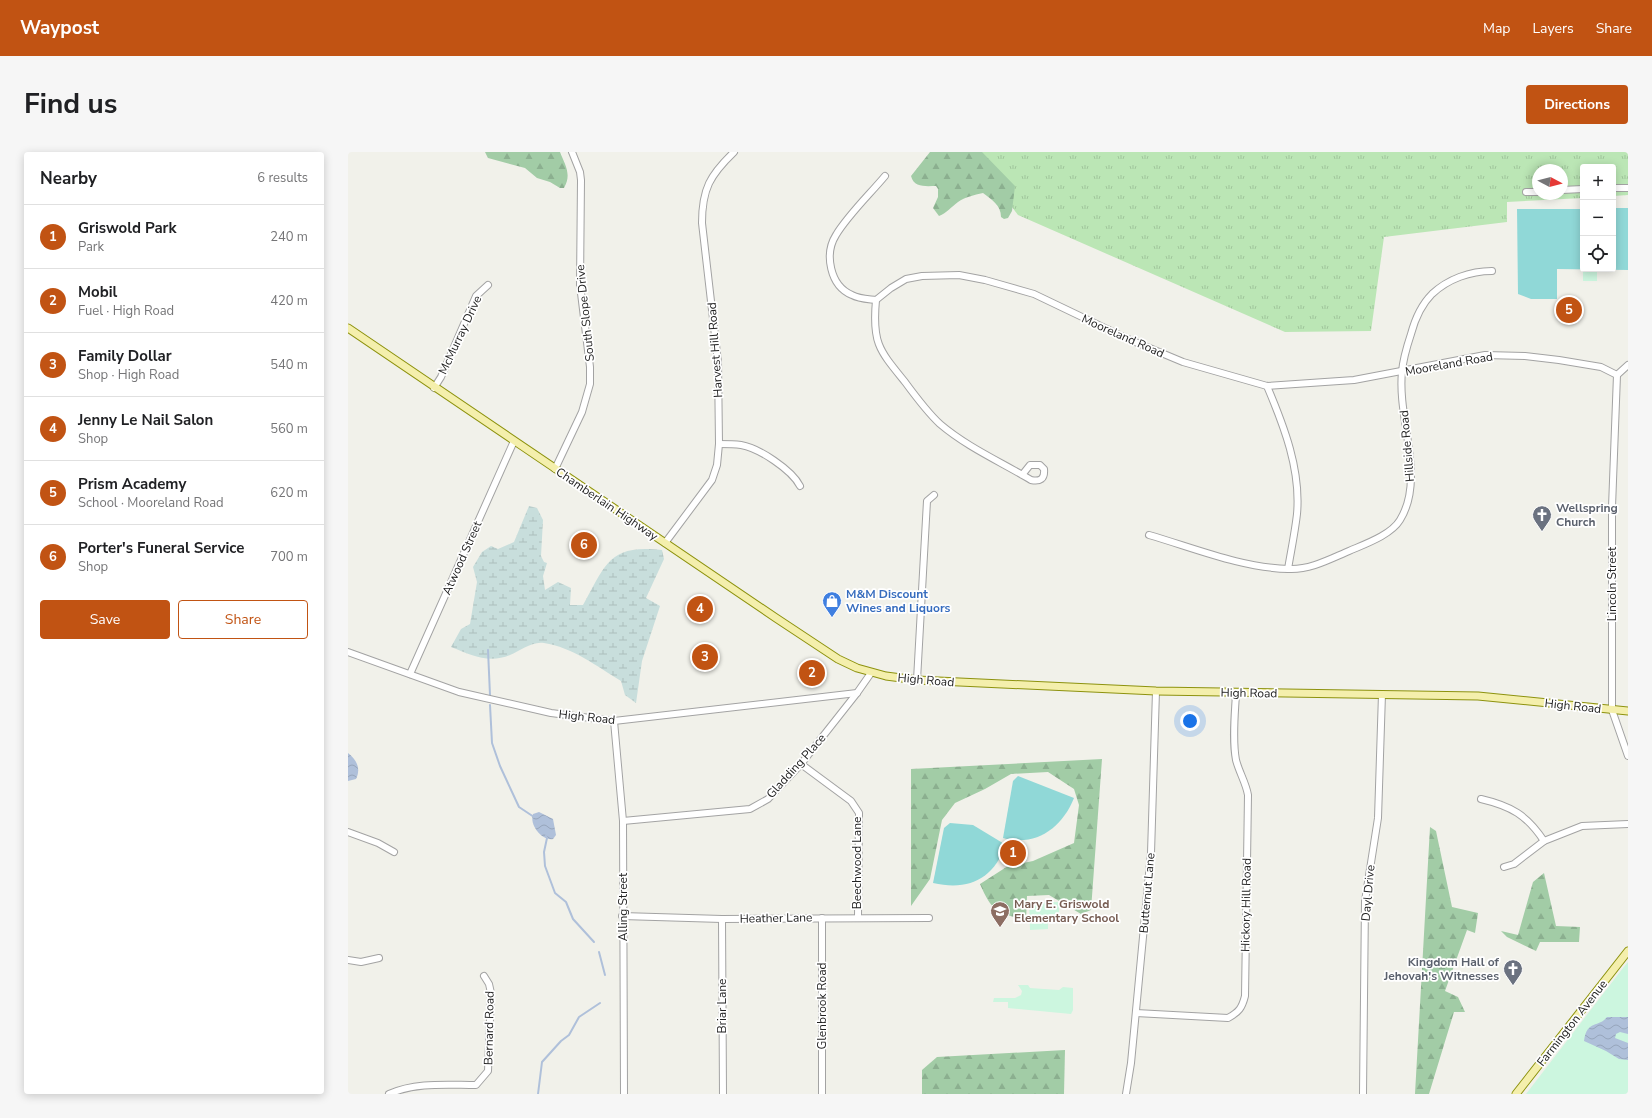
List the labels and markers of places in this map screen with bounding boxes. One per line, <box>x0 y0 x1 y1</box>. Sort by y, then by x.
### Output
pin: 5 <box>1556 295 1582 325</box>
place label: Wellspring Church <box>1556 500 1618 530</box>
church icon: Wellspring Church <box>1531 504 1553 532</box>
pin: 6 <box>571 530 597 560</box>
place label: M&M Discount Wines and Liquors <box>846 586 951 616</box>
shop icon: M&M Discount Wines and Liquors <box>821 590 843 618</box>
pin: 4 <box>687 594 713 624</box>
pin: 3 <box>692 642 718 672</box>
pin: 2 <box>799 658 825 688</box>
pin: 1 <box>1000 838 1026 868</box>
place label: Mary E. Griswold Elementary School <box>1014 896 1119 926</box>
school or university icon: Mary E. Griswold Elementary School <box>989 900 1011 928</box>
place label: Kingdom Hall of Jehovah's Witnesses <box>1383 954 1500 984</box>
church icon: Kingdom Hall of Jehovah's Witnesses <box>1502 958 1524 986</box>

